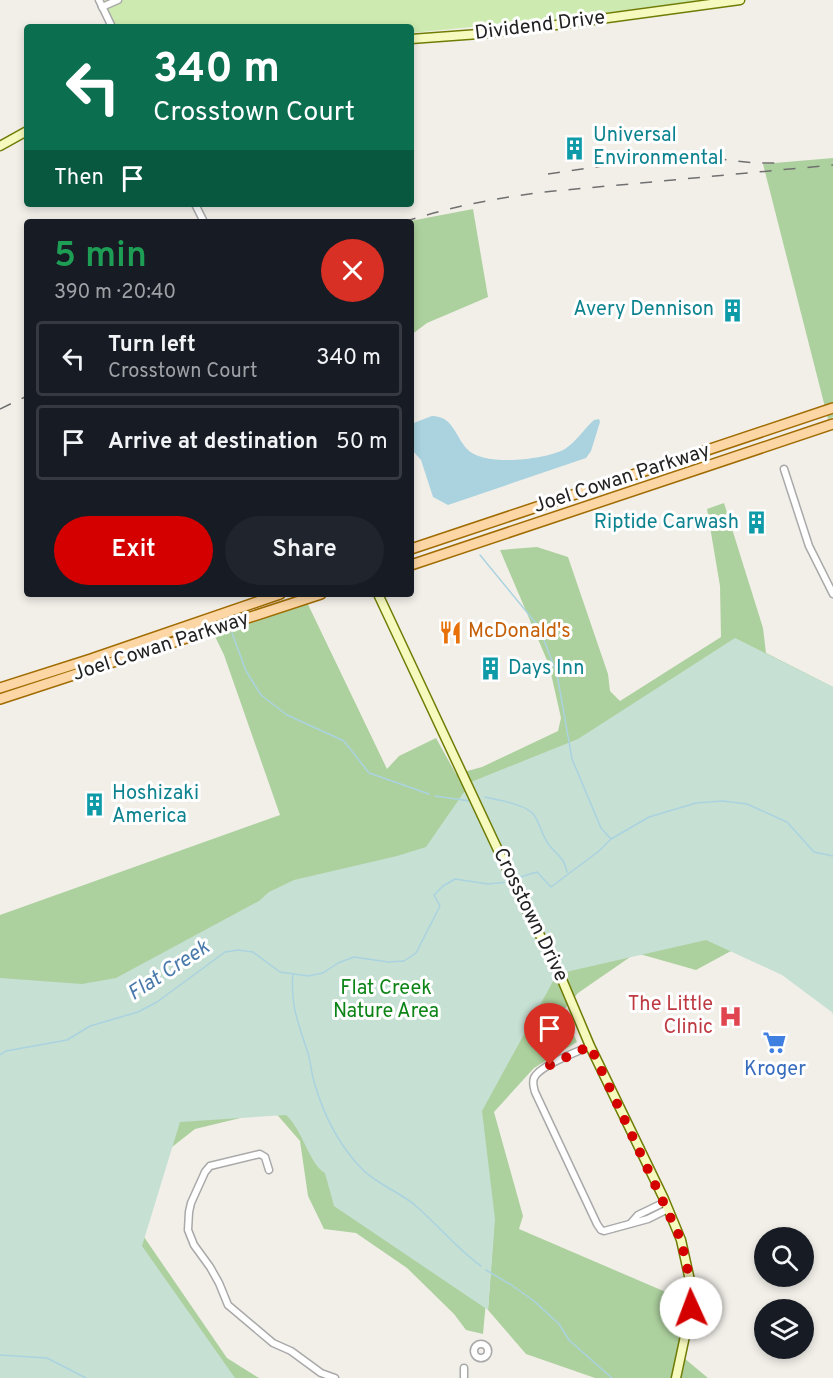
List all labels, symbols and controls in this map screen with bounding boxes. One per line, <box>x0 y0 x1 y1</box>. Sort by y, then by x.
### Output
street label: Dividend Drive <box>473 5 607 47</box>
text: 340 m <box>153 44 280 97</box>
icon: left <box>54 48 132 126</box>
text: Crosstown Court <box>153 96 355 130</box>
place label: Universal Environmental <box>593 123 724 172</box>
building icon: Universal Environmental <box>562 135 588 161</box>
icon: arrive <box>116 162 149 195</box>
text: Then <box>54 165 104 192</box>
text: 5 min <box>54 234 147 280</box>
button: close <box>321 239 384 302</box>
text: 390 m · 20:40 <box>54 280 176 306</box>
place label: Avery Dennison <box>573 297 714 323</box>
building icon: Avery Dennison <box>719 297 745 323</box>
text: Turn left <box>108 332 196 359</box>
icon: left <box>57 342 90 375</box>
text: 340 m <box>316 345 381 372</box>
text: Crosstown Court <box>108 359 258 385</box>
icon: arrive <box>57 426 90 459</box>
text: Arrive at destination <box>108 429 318 456</box>
text: 50 m <box>336 429 388 456</box>
street label: Joel Cowan Parkway <box>530 438 714 520</box>
place label: Riptide Carwash <box>594 510 739 536</box>
building icon: Riptide Carwash <box>744 510 770 536</box>
button: Exit <box>54 516 213 585</box>
button: Share <box>225 516 384 585</box>
street label: Joel Cowan Parkway <box>69 606 253 688</box>
restaurant icon: McDonald's <box>437 619 463 645</box>
place label: McDonald's <box>468 619 571 645</box>
building icon: Days Inn <box>477 656 503 682</box>
place label: Days Inn <box>508 656 584 682</box>
place label: Hoshizaki America <box>112 781 199 830</box>
building icon: Hoshizaki America <box>81 792 107 818</box>
street label: Crosstown Drive <box>486 844 574 986</box>
water label: Flat Creek <box>123 934 215 1007</box>
park label: Flat Creek Nature Area <box>333 976 439 1025</box>
place label: The Little Clinic <box>628 992 713 1041</box>
pin <box>524 1003 575 1065</box>
hospital icon: The Little Clinic <box>718 1003 744 1029</box>
icon: arrive <box>533 1012 566 1045</box>
supermarket icon: Kroger <box>762 1030 788 1056</box>
place label: Kroger <box>744 1057 806 1083</box>
map controls <box>754 1227 814 1359</box>
button: search <box>754 1227 814 1287</box>
position arrow <box>659 1276 723 1340</box>
button: layers <box>754 1299 814 1359</box>

